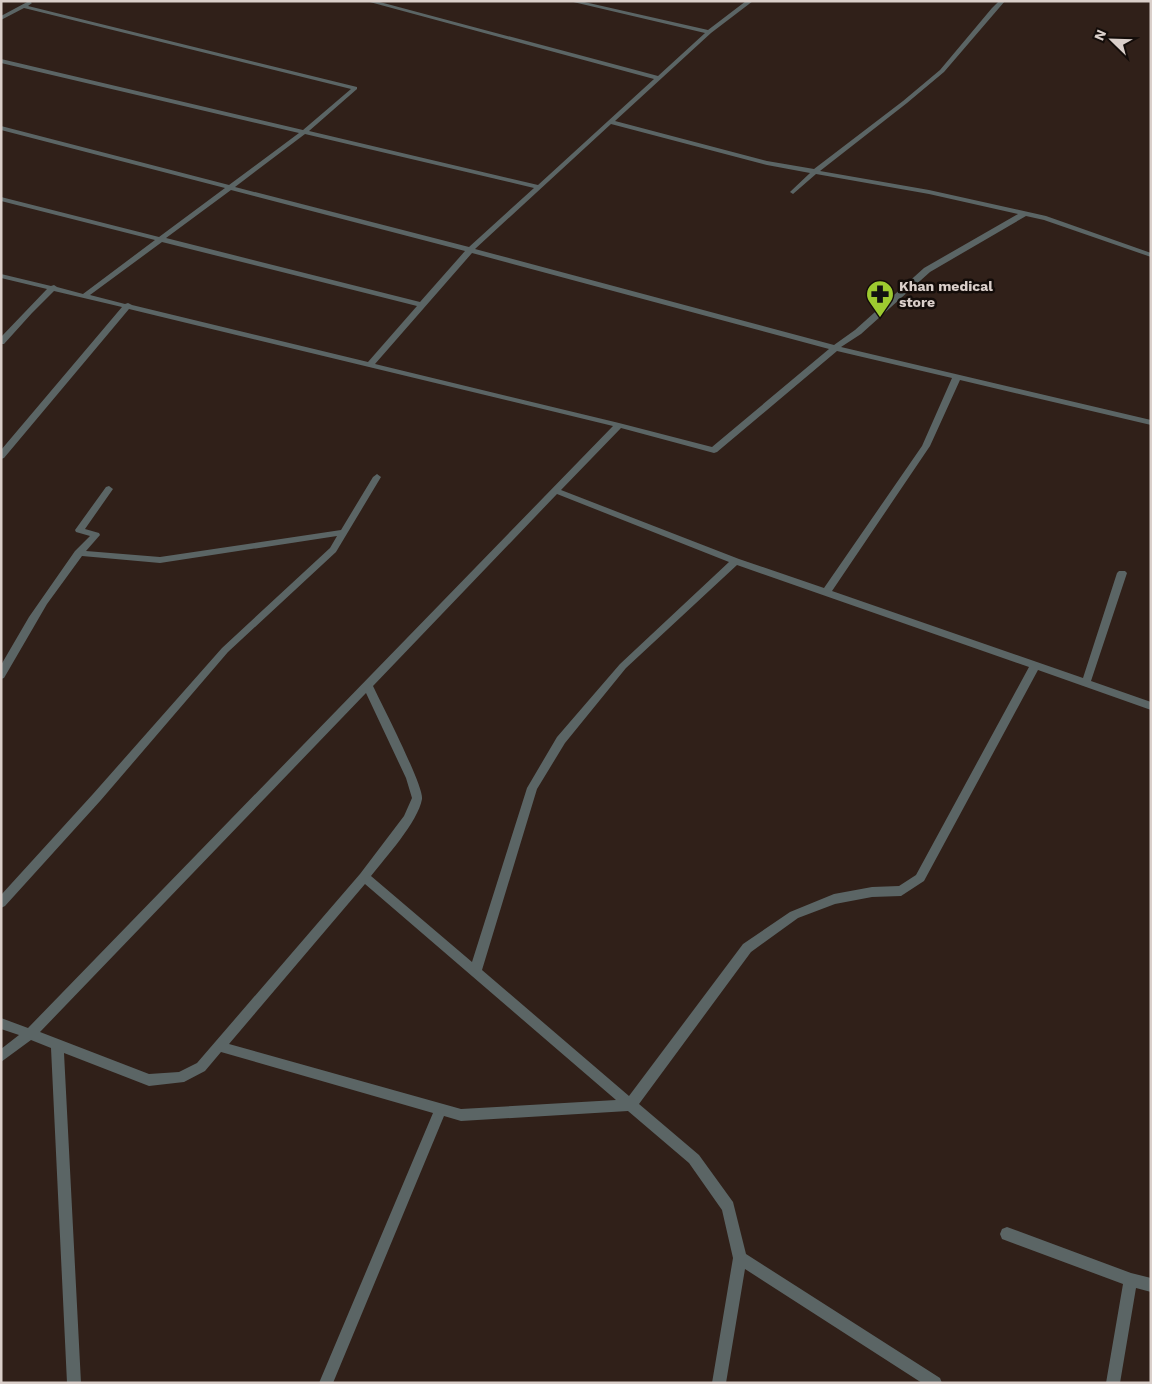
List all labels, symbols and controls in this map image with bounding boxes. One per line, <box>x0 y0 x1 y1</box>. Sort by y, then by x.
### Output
north arrow <box>1087 15 1137 65</box>
text: N <box>1091 27 1109 43</box>
place label: Khan medical store <box>899 278 993 310</box>
pharmacy icon: Khan medical store <box>865 279 895 318</box>

